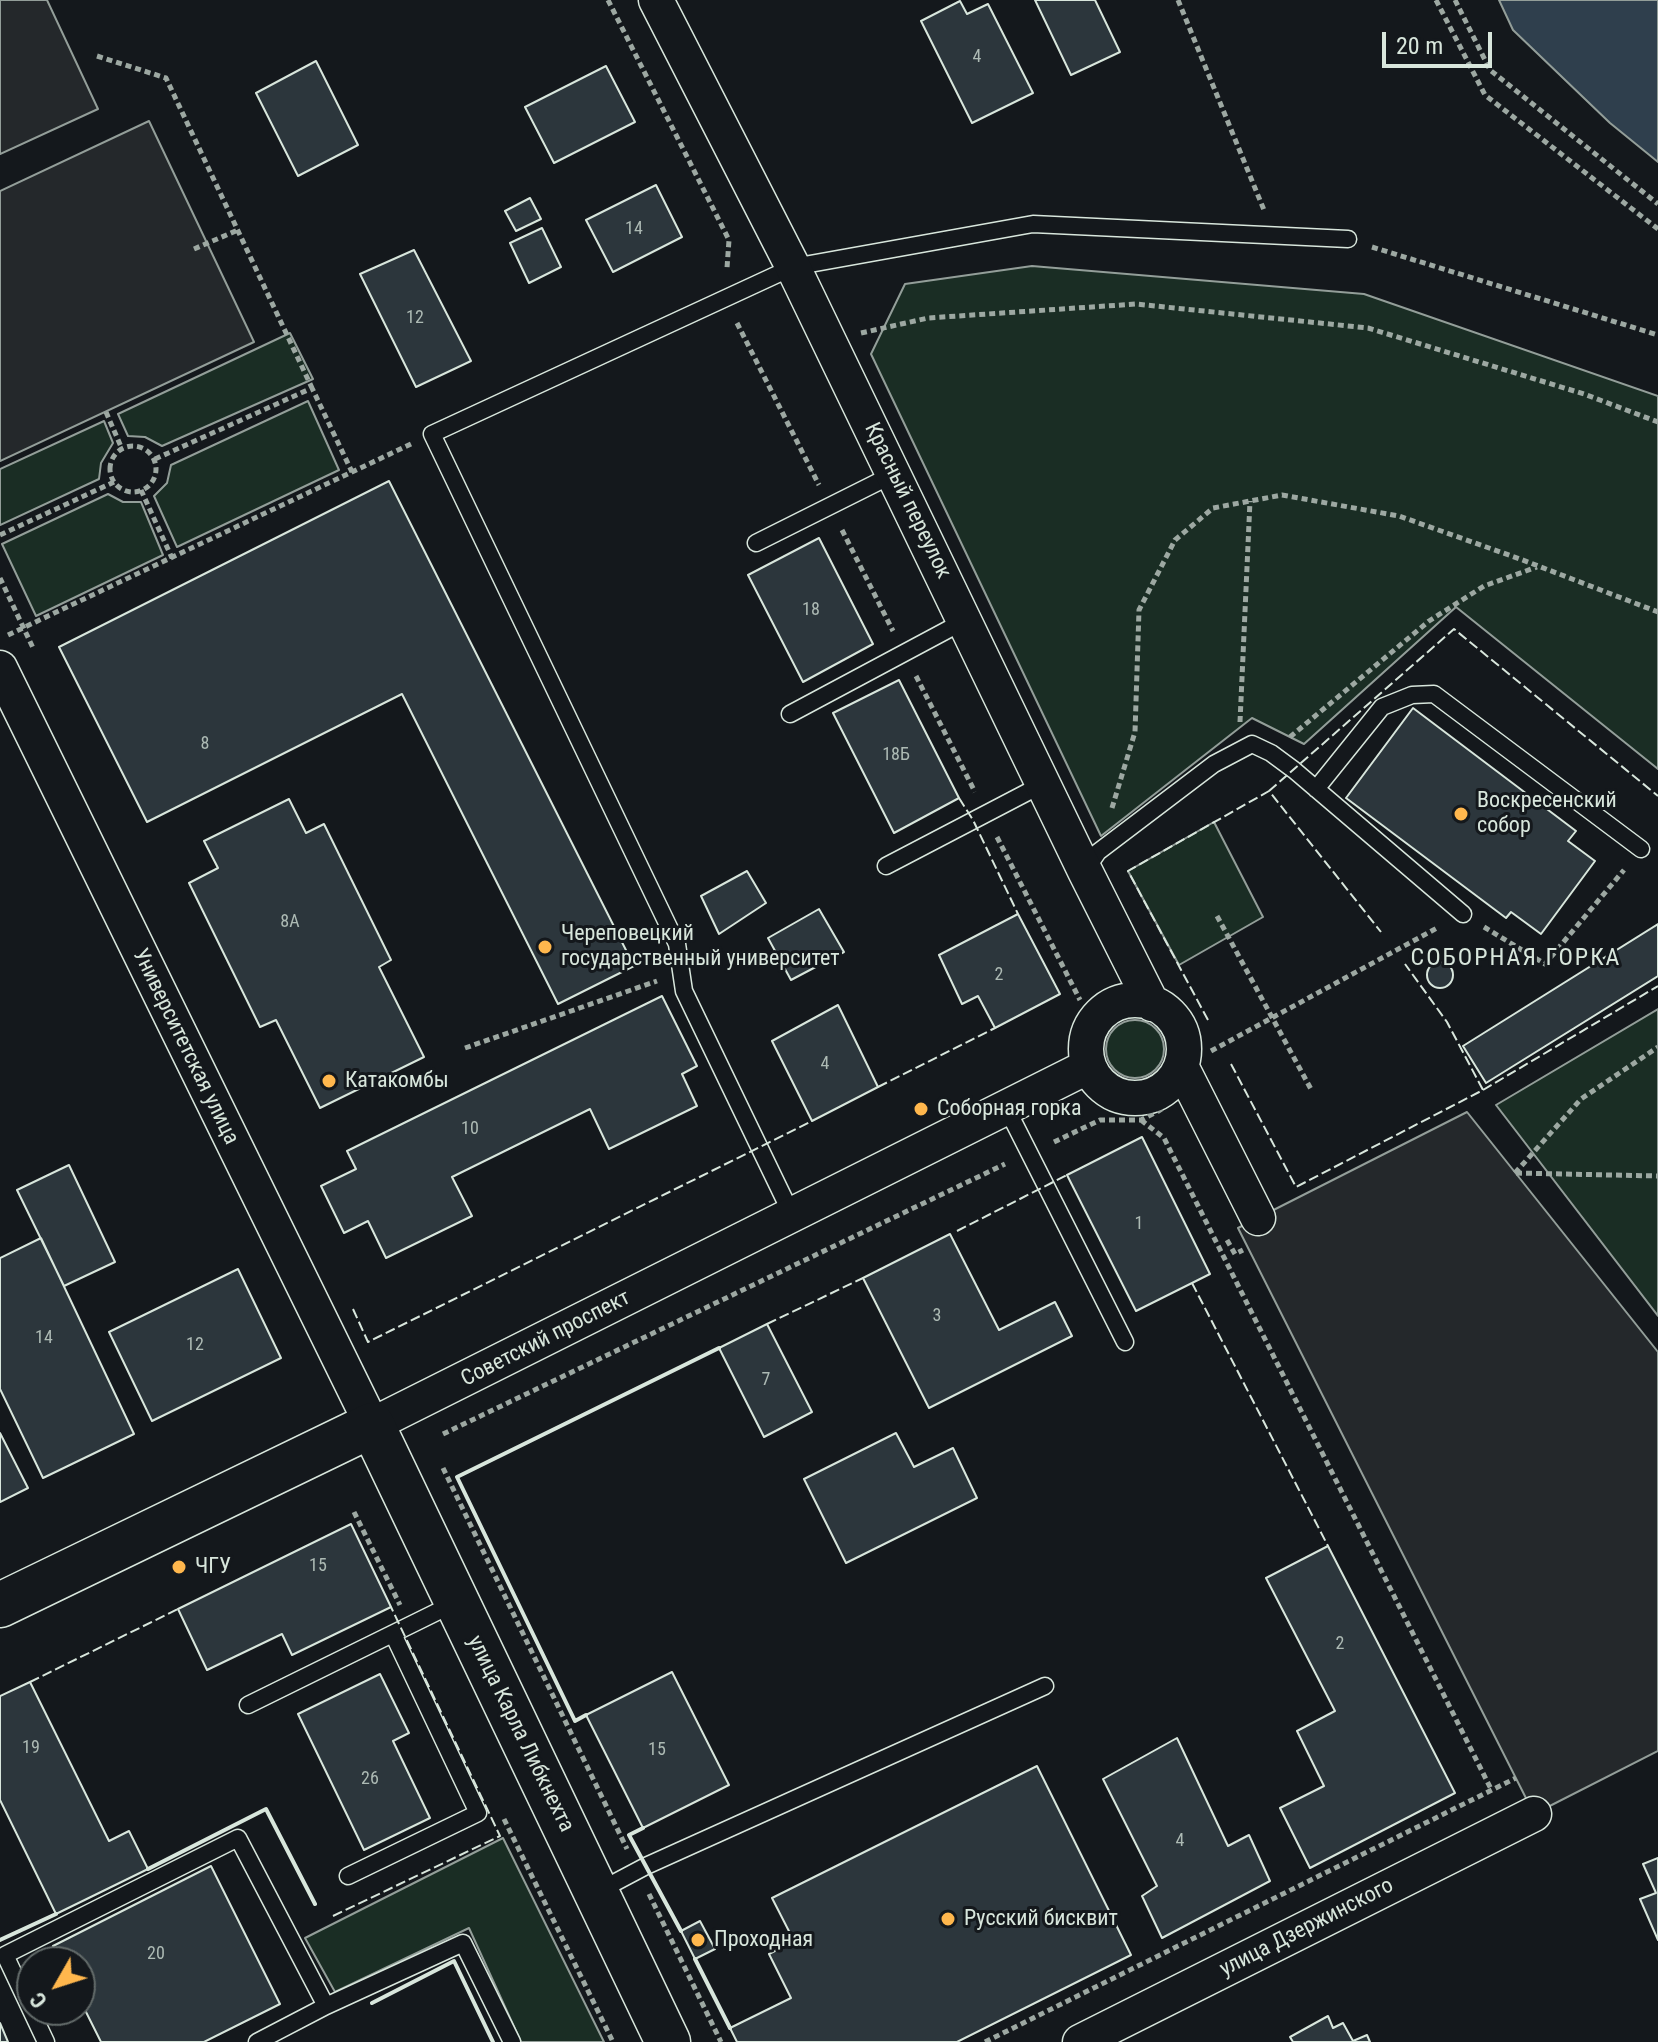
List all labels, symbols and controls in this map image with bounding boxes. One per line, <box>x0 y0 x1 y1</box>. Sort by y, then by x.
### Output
scale bar <box>1386 16 1496 66</box>
text: 20 m <box>1396 32 1443 60</box>
house number: 4 <box>973 46 981 68</box>
house number: 14 <box>625 218 643 240</box>
house number: 12 <box>406 307 424 329</box>
street label: Красный переулок <box>858 419 956 583</box>
house number: 18 <box>802 599 820 621</box>
house number: 8 <box>201 733 209 755</box>
house number: 18Б <box>882 744 910 766</box>
place label: Воскресенский собор <box>1477 788 1617 840</box>
marker: Воскресенский собор <box>1452 805 1470 823</box>
house number: 8А <box>280 911 300 933</box>
place label: Череповецкий государственный университет <box>561 921 840 972</box>
marker: Череповецкий государственный университет <box>536 938 554 956</box>
street label: Университетская улица <box>126 945 244 1149</box>
district label: СОБОРНАЯ ГОРКА <box>1411 945 1621 973</box>
house number: 2 <box>995 964 1003 986</box>
house number: 4 <box>821 1053 829 1075</box>
place label: Катакомбы <box>345 1068 449 1094</box>
marker: Катакомбы <box>320 1072 338 1090</box>
place label: Соборная горка <box>937 1096 1081 1122</box>
marker: Соборная горка <box>912 1100 930 1118</box>
house number: 10 <box>461 1118 479 1140</box>
house number: 1 <box>1135 1213 1143 1235</box>
street label: Советский проспект <box>457 1285 635 1393</box>
house number: 3 <box>933 1305 941 1327</box>
house number: 14 <box>35 1327 53 1349</box>
house number: 12 <box>186 1334 204 1356</box>
house number: 7 <box>762 1369 770 1391</box>
place label: ЧГУ <box>195 1554 231 1580</box>
house number: 15 <box>309 1555 327 1577</box>
marker: ЧГУ <box>170 1558 188 1576</box>
street label: улица Карла Либкнехта <box>461 1631 579 1837</box>
house number: 2 <box>1336 1633 1344 1655</box>
house number: 19 <box>22 1737 40 1759</box>
house number: 15 <box>648 1739 666 1761</box>
house number: 26 <box>361 1768 379 1790</box>
house number: 4 <box>1176 1830 1184 1852</box>
street label: улица Дзержинского <box>1216 1873 1398 1983</box>
place label: Русский бисквит <box>964 1906 1118 1932</box>
marker: Русский бисквит <box>939 1910 957 1928</box>
place label: Проходная <box>714 1927 813 1953</box>
marker: Проходная <box>689 1931 707 1949</box>
house number: 20 <box>147 1943 165 1965</box>
north arrow <box>16 1946 96 2026</box>
text: С <box>25 1987 52 2013</box>

